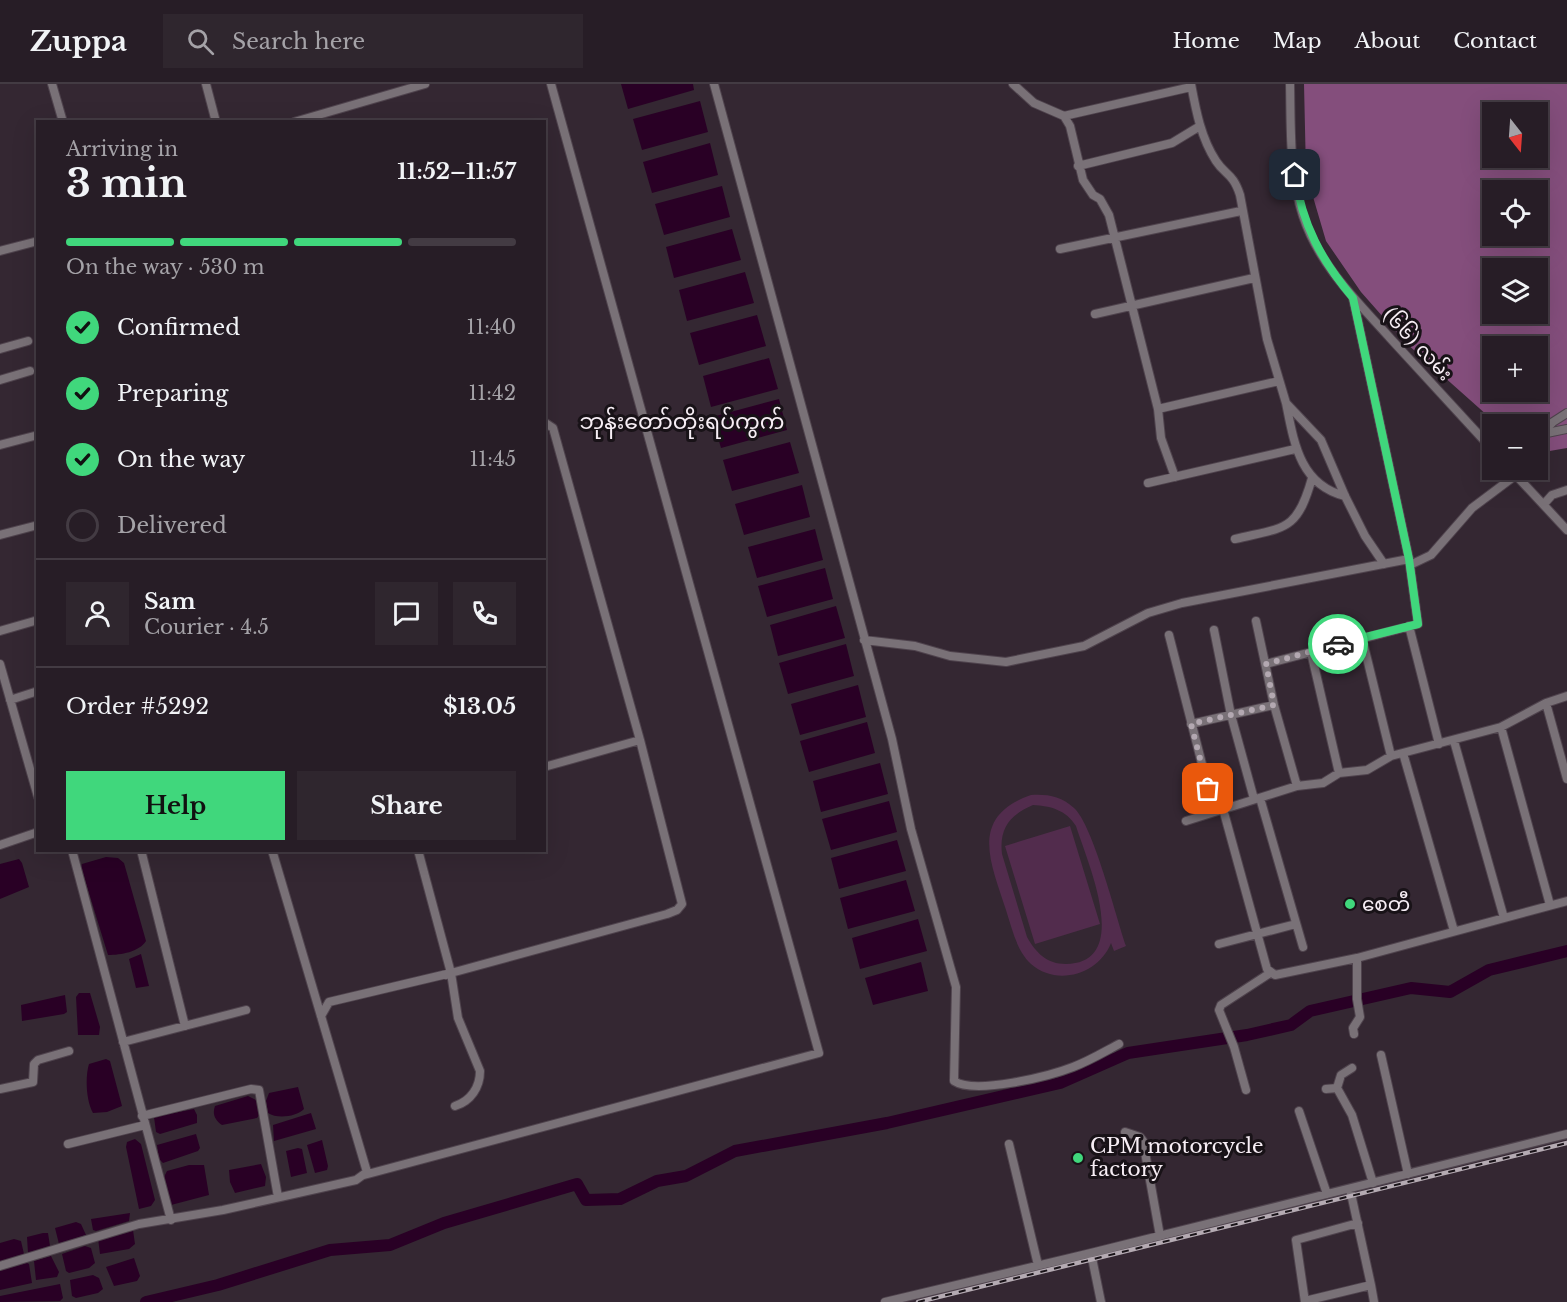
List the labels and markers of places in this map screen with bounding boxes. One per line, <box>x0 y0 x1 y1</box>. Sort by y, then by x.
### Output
pin <box>1269 149 1320 200</box>
pin <box>1182 763 1233 814</box>
place label: စေတီ <box>1362 890 1410 916</box>
marker: စေတီ <box>1343 897 1357 911</box>
place label: CPM motorcycle factory <box>1090 1134 1264 1181</box>
marker: CPM motorcycle factory <box>1071 1151 1085 1165</box>

